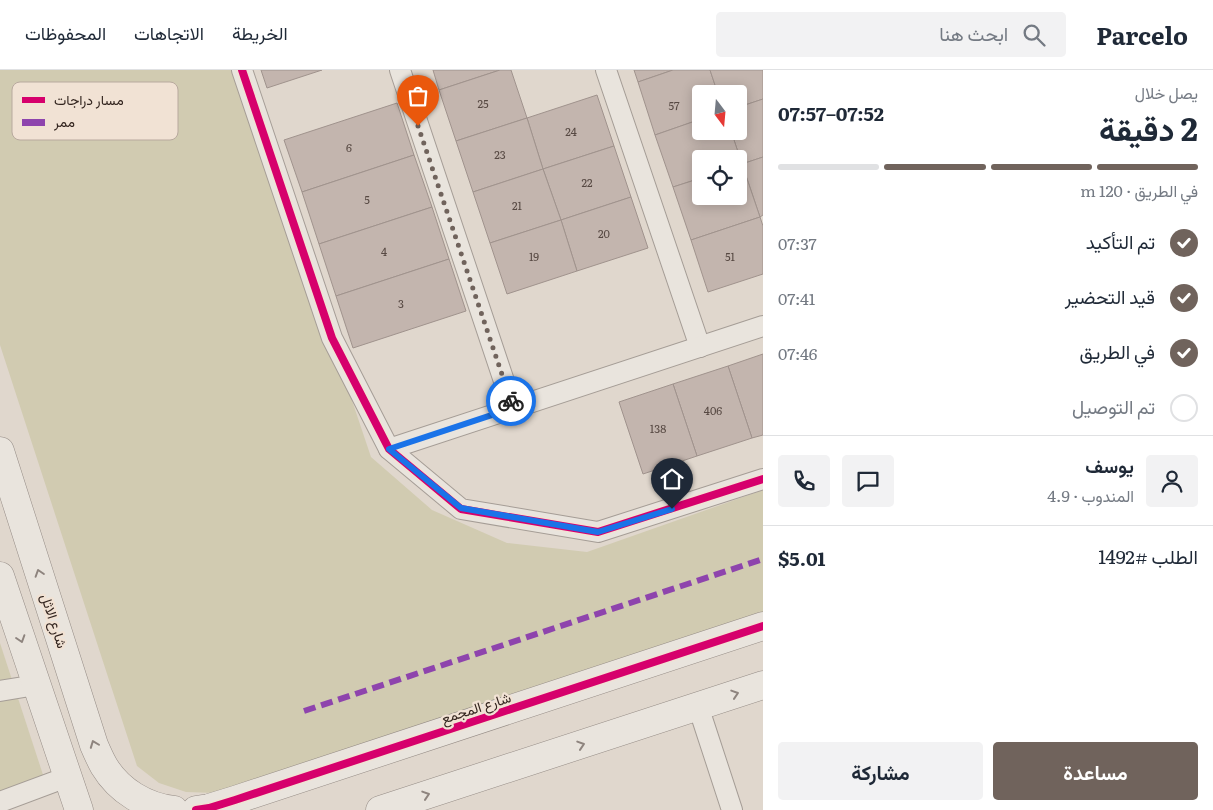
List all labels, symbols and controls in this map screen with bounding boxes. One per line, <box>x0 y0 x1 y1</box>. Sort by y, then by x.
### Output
search box <box>716 12 1066 57</box>
text: Parcelo <box>1096 17 1188 52</box>
text: المحفوظات <box>25 19 106 46</box>
text: الاتجاهات <box>134 19 204 46</box>
text: الخريطة <box>232 19 288 46</box>
text: ابحث هنا <box>939 19 1008 47</box>
icon: search <box>1020 21 1048 49</box>
pin <box>397 75 439 126</box>
text: يصل خلال <box>1135 80 1198 104</box>
legend <box>12 82 178 140</box>
icon: bag <box>404 82 432 110</box>
north arrow <box>692 85 748 140</box>
map controls <box>692 85 747 205</box>
text: مسار دراجات <box>54 89 124 109</box>
house number: 25 <box>477 95 489 111</box>
house number: 57 <box>668 97 680 113</box>
text: 07:52–07:57 <box>778 99 884 127</box>
text: 2 دقيقة <box>1099 103 1198 151</box>
text: ممر <box>53 111 75 131</box>
house number: 24 <box>565 123 577 139</box>
house number: 6 <box>346 139 352 155</box>
house number: 23 <box>494 146 506 162</box>
button: locate <box>692 150 747 205</box>
house number: 22 <box>581 174 593 190</box>
text: في الطريق · 120 m <box>1080 178 1198 202</box>
house number: 5 <box>364 191 370 207</box>
house number: 21 <box>512 197 523 213</box>
house number: 20 <box>598 225 610 241</box>
text: تم التأكيد <box>1086 227 1155 255</box>
icon: check <box>1170 229 1198 257</box>
text: 07:37 <box>778 231 817 255</box>
house number: 4 <box>381 243 387 259</box>
house number: 19 <box>529 248 539 264</box>
house number: 51 <box>725 248 736 264</box>
text: قيد التحضير <box>1065 282 1155 310</box>
icon: check <box>1170 284 1198 312</box>
text: 07:41 <box>778 286 815 310</box>
house number: 3 <box>398 295 404 311</box>
text: في الطريق <box>1080 337 1155 365</box>
icon: check <box>1170 339 1198 367</box>
text: 07:46 <box>778 341 817 365</box>
courier <box>486 376 536 426</box>
icon: bike <box>497 387 525 415</box>
text: تم التوصيل <box>1072 392 1155 420</box>
house number: 406 <box>704 402 722 418</box>
house number: 138 <box>650 420 666 436</box>
text: يوسف <box>1085 451 1134 479</box>
button: phone <box>778 455 830 507</box>
button: chat <box>842 455 894 507</box>
button: person <box>1146 455 1198 507</box>
pin <box>651 458 693 509</box>
icon: home <box>658 465 686 493</box>
text: المندوب · 4.9 <box>1047 483 1134 507</box>
text: الطلب #1492 <box>1098 542 1198 570</box>
text: $5.01 <box>778 544 825 572</box>
one-way arrow <box>35 569 45 577</box>
street label: شارع الاثل <box>35 591 73 651</box>
one-way arrow <box>15 634 25 642</box>
street label: شارع المجمع <box>438 686 514 730</box>
one-way arrow <box>731 690 739 700</box>
one-way arrow <box>90 740 100 749</box>
one-way arrow <box>576 740 585 750</box>
button: مشاركة <box>778 742 983 800</box>
button: مساعدة <box>993 742 1198 800</box>
one-way arrow <box>422 791 430 801</box>

